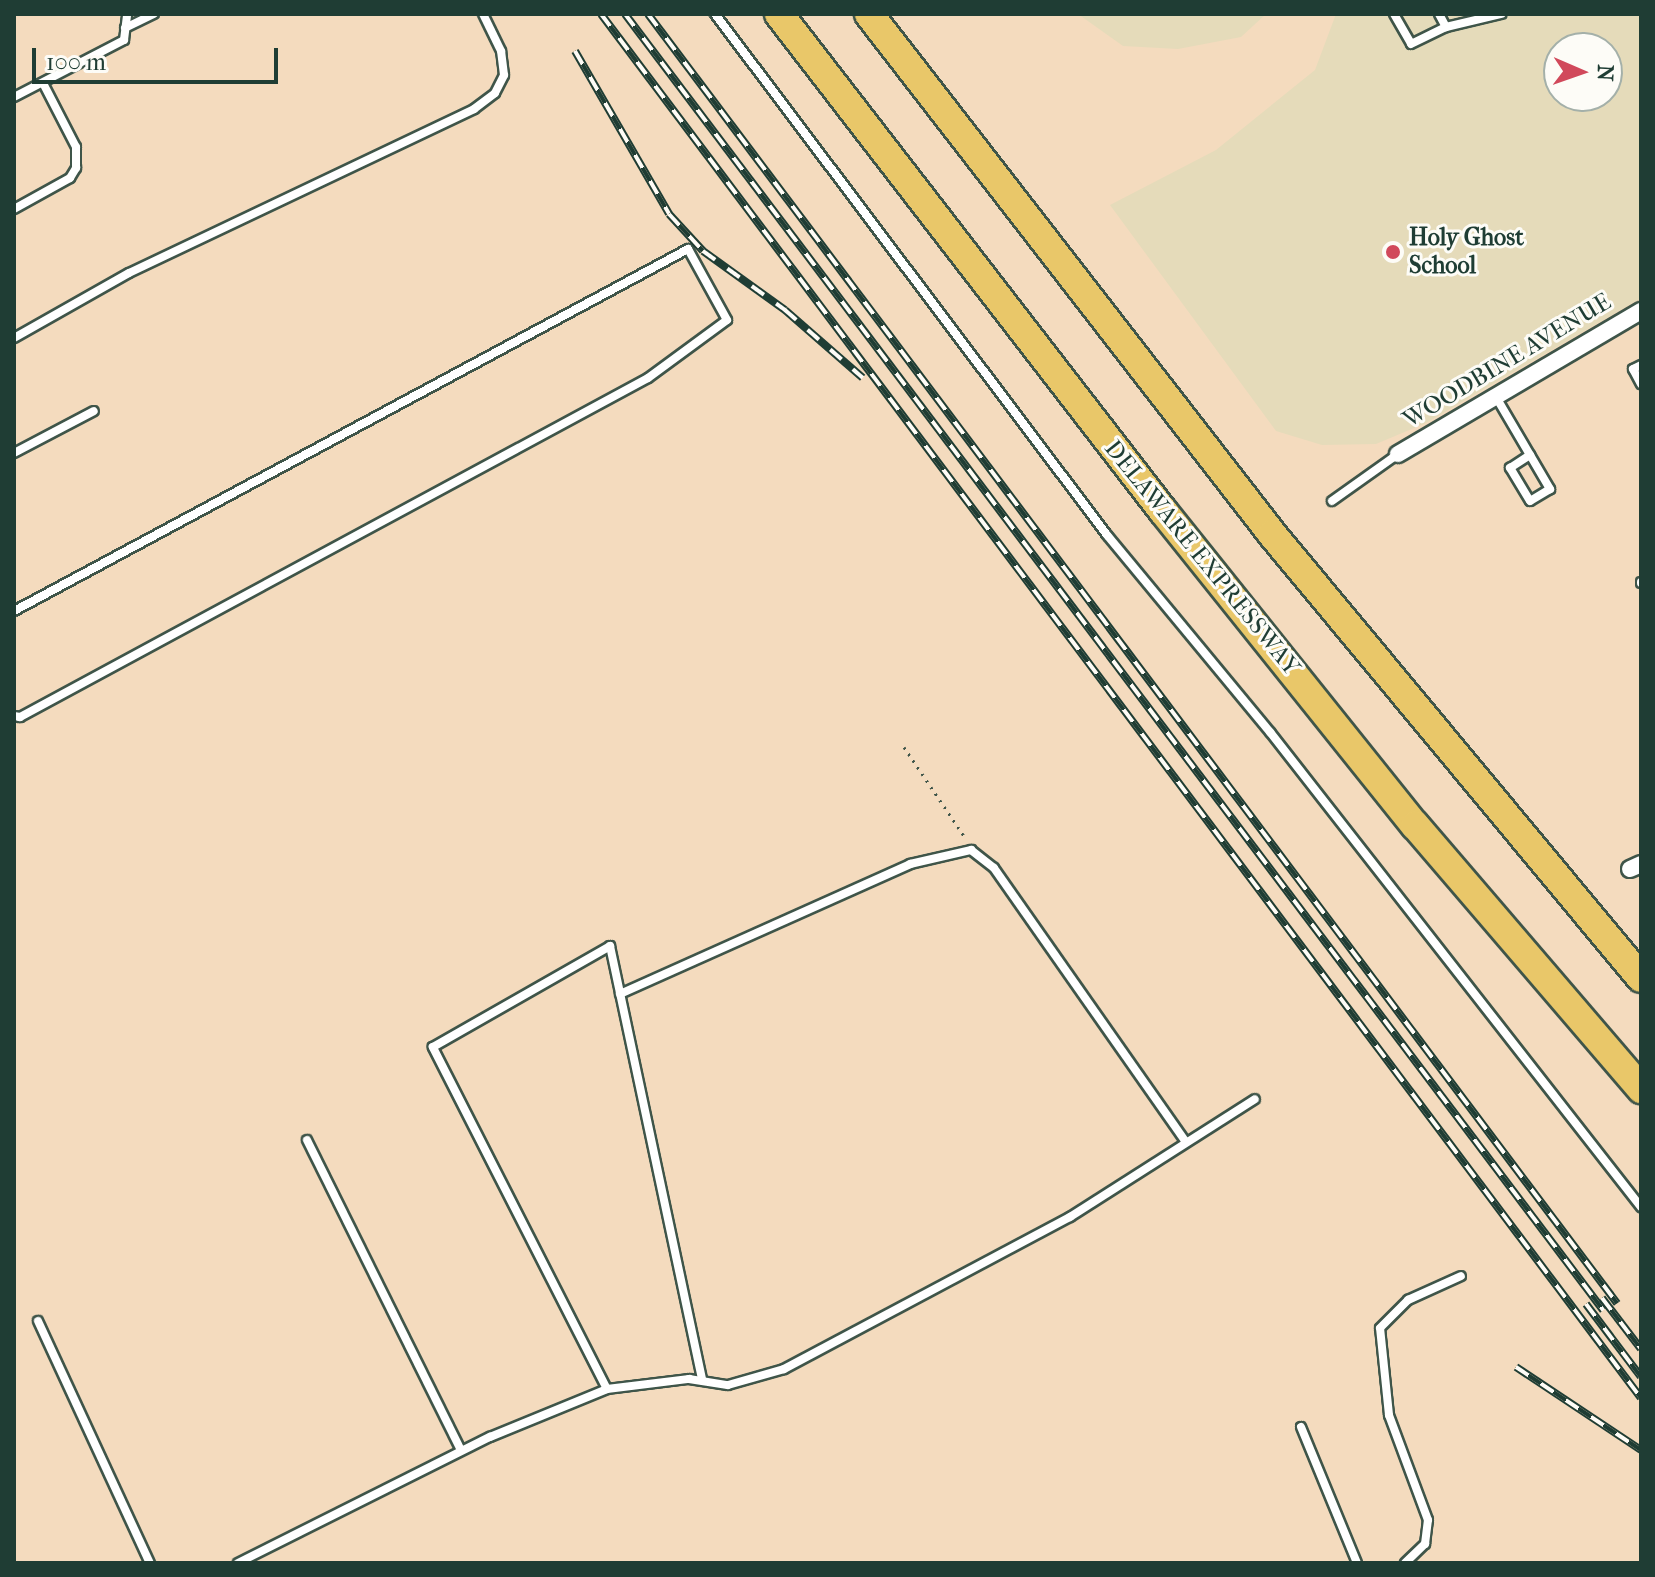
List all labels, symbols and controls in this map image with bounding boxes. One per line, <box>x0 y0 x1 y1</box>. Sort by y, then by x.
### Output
scale bar <box>36 32 282 82</box>
north arrow <box>1543 32 1623 112</box>
text: 100 m <box>46 48 106 76</box>
text: N <box>1592 64 1618 82</box>
place label: Holy Ghost School <box>1409 224 1524 280</box>
marker: Holy Ghost School <box>1384 243 1402 261</box>
street label: WOODBINE AVENUE <box>1398 288 1616 434</box>
street label: DELAWARE EXPRESSWAY <box>1098 435 1306 681</box>

